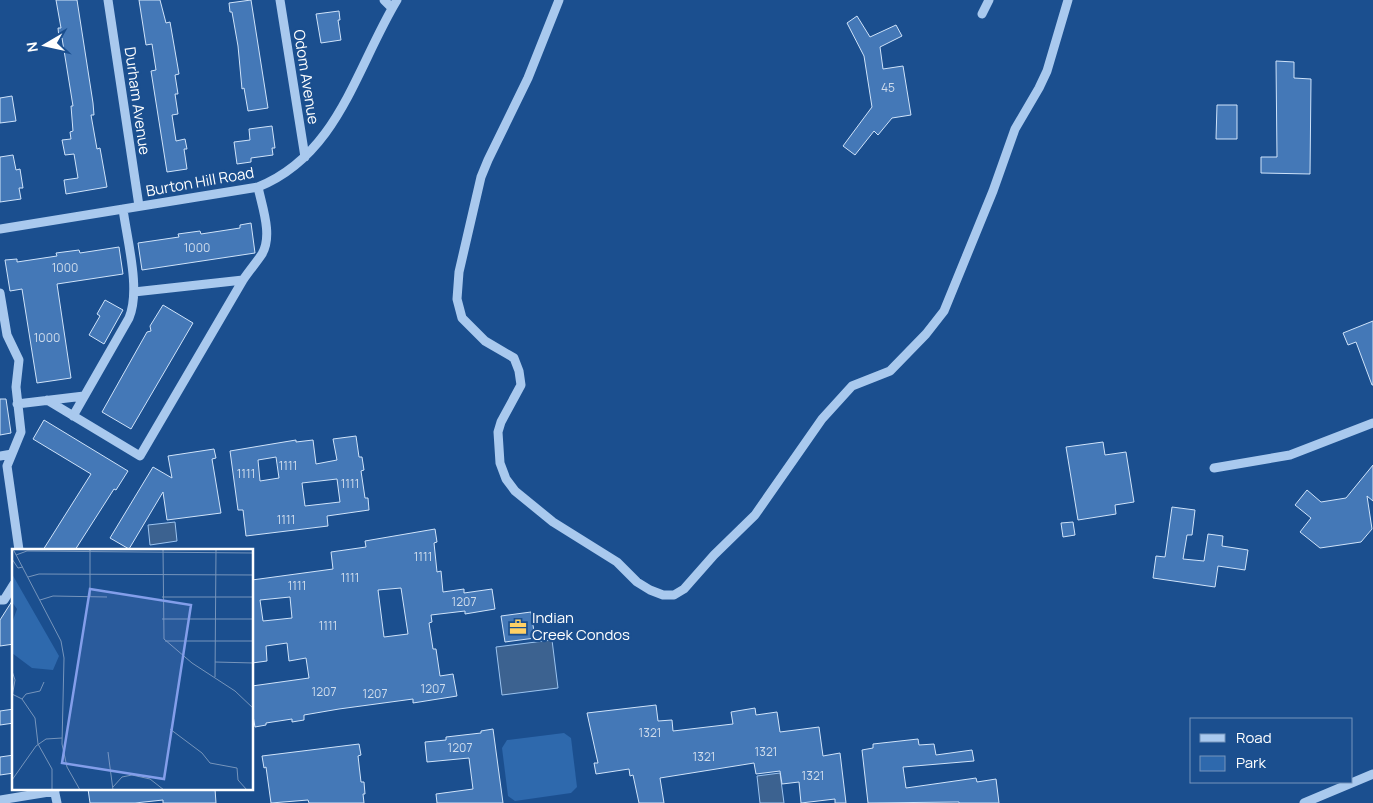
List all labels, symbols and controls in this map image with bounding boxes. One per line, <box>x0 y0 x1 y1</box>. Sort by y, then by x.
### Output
north arrow <box>20 20 70 70</box>
street label: Odom Avenue <box>289 28 324 126</box>
text: N <box>21 41 42 54</box>
street label: Durham Avenue <box>120 46 155 156</box>
house number: 45 <box>881 79 895 96</box>
street label: Burton Hill Road <box>144 162 256 201</box>
house number: 1000 <box>184 239 210 256</box>
house number: 1000 <box>52 259 78 276</box>
house number: 1000 <box>34 329 60 346</box>
house number: 1111 <box>279 457 297 474</box>
house number: 1111 <box>237 465 255 482</box>
house number: 1111 <box>341 475 359 492</box>
house number: 1111 <box>277 511 295 528</box>
house number: 1111 <box>414 548 432 565</box>
inset map <box>12 549 254 790</box>
house number: 1111 <box>341 569 359 586</box>
house number: 1111 <box>288 577 306 594</box>
house number: 1207 <box>452 593 476 610</box>
place label: Indian Creek Condos <box>532 607 630 645</box>
house number: 1111 <box>319 617 337 634</box>
office icon: Indian Creek Condos <box>508 617 528 637</box>
house number: 1207 <box>421 680 445 697</box>
house number: 1207 <box>312 683 336 700</box>
house number: 1207 <box>363 685 387 702</box>
legend <box>1190 718 1353 783</box>
house number: 1321 <box>639 724 661 741</box>
text: Road <box>1236 727 1272 748</box>
house number: 1207 <box>448 739 472 756</box>
house number: 1321 <box>755 743 777 760</box>
house number: 1321 <box>693 748 715 765</box>
text: Park <box>1236 752 1266 773</box>
house number: 1321 <box>802 767 824 784</box>

